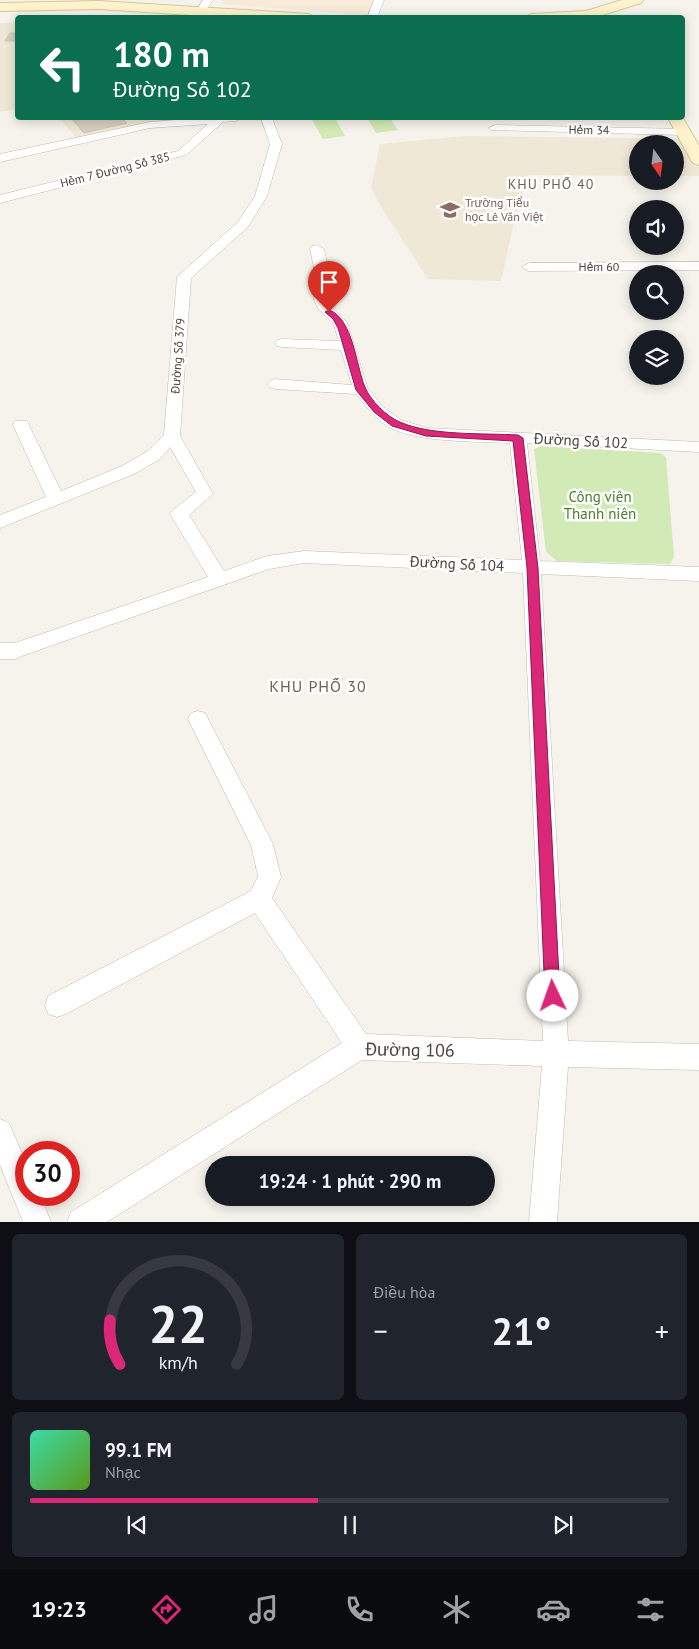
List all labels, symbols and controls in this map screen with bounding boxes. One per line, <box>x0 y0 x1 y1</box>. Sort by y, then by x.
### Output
text: 180 m <box>113 31 210 77</box>
icon: left <box>30 35 95 100</box>
text: Đường Số 102 <box>113 75 252 103</box>
street label: Hẻm 34 <box>568 122 610 137</box>
north arrow <box>629 135 684 190</box>
map controls <box>629 135 684 385</box>
street label: Hẻm 7 Đường Số 385 <box>59 149 171 190</box>
district label: KHU PHỐ 40 <box>508 175 594 193</box>
place label: Trường Tiểu học Lê Văn Việt <box>465 195 543 224</box>
school or university icon: Trường Tiểu học Lê Văn Việt <box>439 199 461 221</box>
button: sound <box>629 200 684 255</box>
street label: Hẻm 60 <box>579 259 620 274</box>
pin <box>308 261 350 312</box>
button: search <box>629 265 684 320</box>
icon: arrive <box>315 268 343 296</box>
street label: Đường Số 379 <box>167 318 188 395</box>
button: layers <box>629 330 684 385</box>
street label: Đường Số 102 <box>532 428 629 452</box>
park label: Công viên Thanh niên <box>564 487 636 523</box>
street label: Đường Số 104 <box>408 551 505 575</box>
district label: KHU PHỐ 30 <box>269 676 367 696</box>
position arrow <box>526 969 578 1021</box>
street label: Đường 106 <box>364 1037 455 1062</box>
speed limit sign: 30 <box>15 1141 80 1206</box>
text: 19:24 · 1 phút · 290 m <box>259 1169 441 1193</box>
text: Điều hòa <box>374 1282 435 1302</box>
text: 22 <box>148 1290 207 1357</box>
text: 21° <box>491 1306 551 1355</box>
text: − <box>374 1312 388 1349</box>
text: + <box>655 1312 669 1349</box>
text: km/h <box>158 1351 197 1374</box>
text: 99.1 FM <box>105 1438 172 1462</box>
text: Nhạc <box>105 1462 141 1482</box>
icon: previous <box>123 1511 151 1539</box>
icon: pause <box>336 1511 364 1539</box>
icon: next <box>549 1511 577 1539</box>
icon: directions <box>149 1592 184 1627</box>
icon: music <box>246 1592 281 1627</box>
icon: phone <box>342 1592 377 1627</box>
icon: climate <box>439 1592 474 1627</box>
icon: car <box>536 1592 571 1627</box>
icon: filters <box>633 1592 668 1627</box>
text: 19:23 <box>31 1595 87 1623</box>

